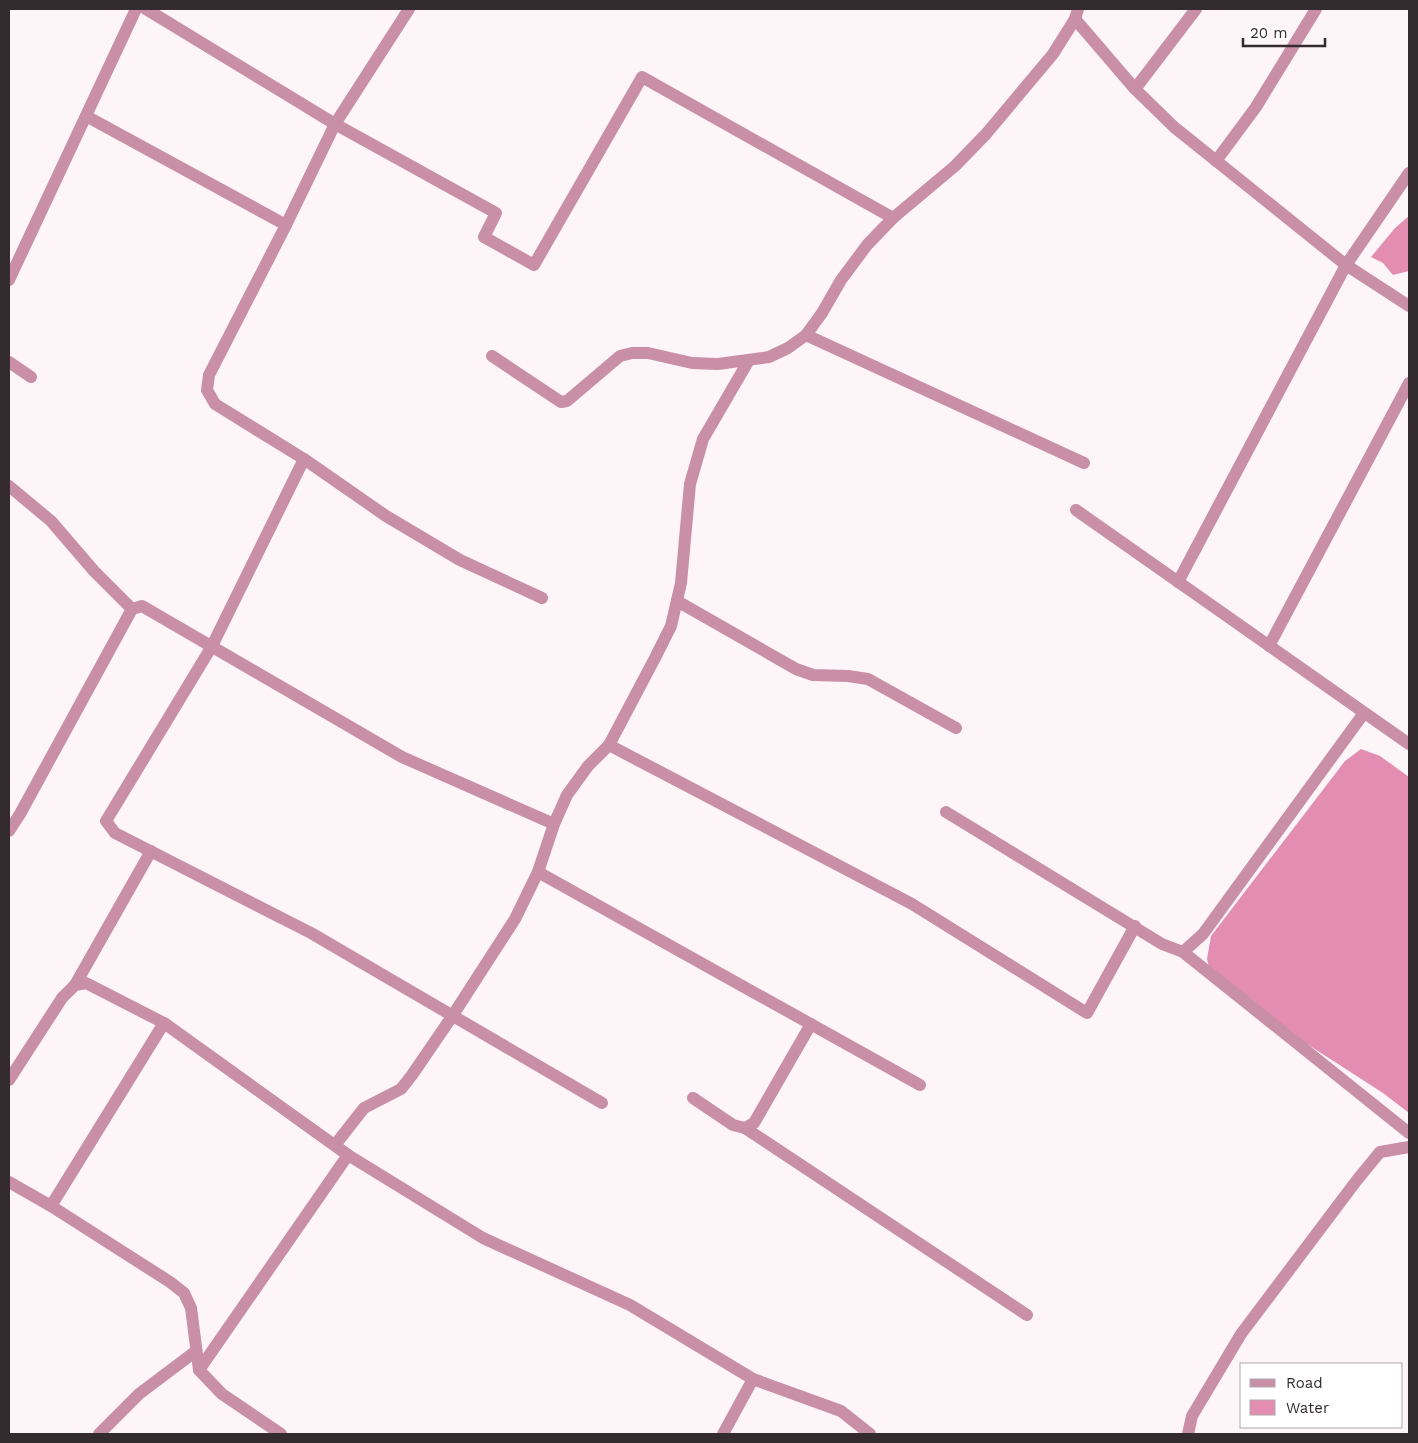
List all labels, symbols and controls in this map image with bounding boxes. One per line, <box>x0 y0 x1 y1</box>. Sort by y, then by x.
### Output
scale bar <box>1243 15 1326 47</box>
text: 20 m <box>1250 24 1288 42</box>
legend <box>1240 1363 1403 1428</box>
text: Road <box>1286 1374 1323 1392</box>
text: Water <box>1286 1399 1329 1417</box>

